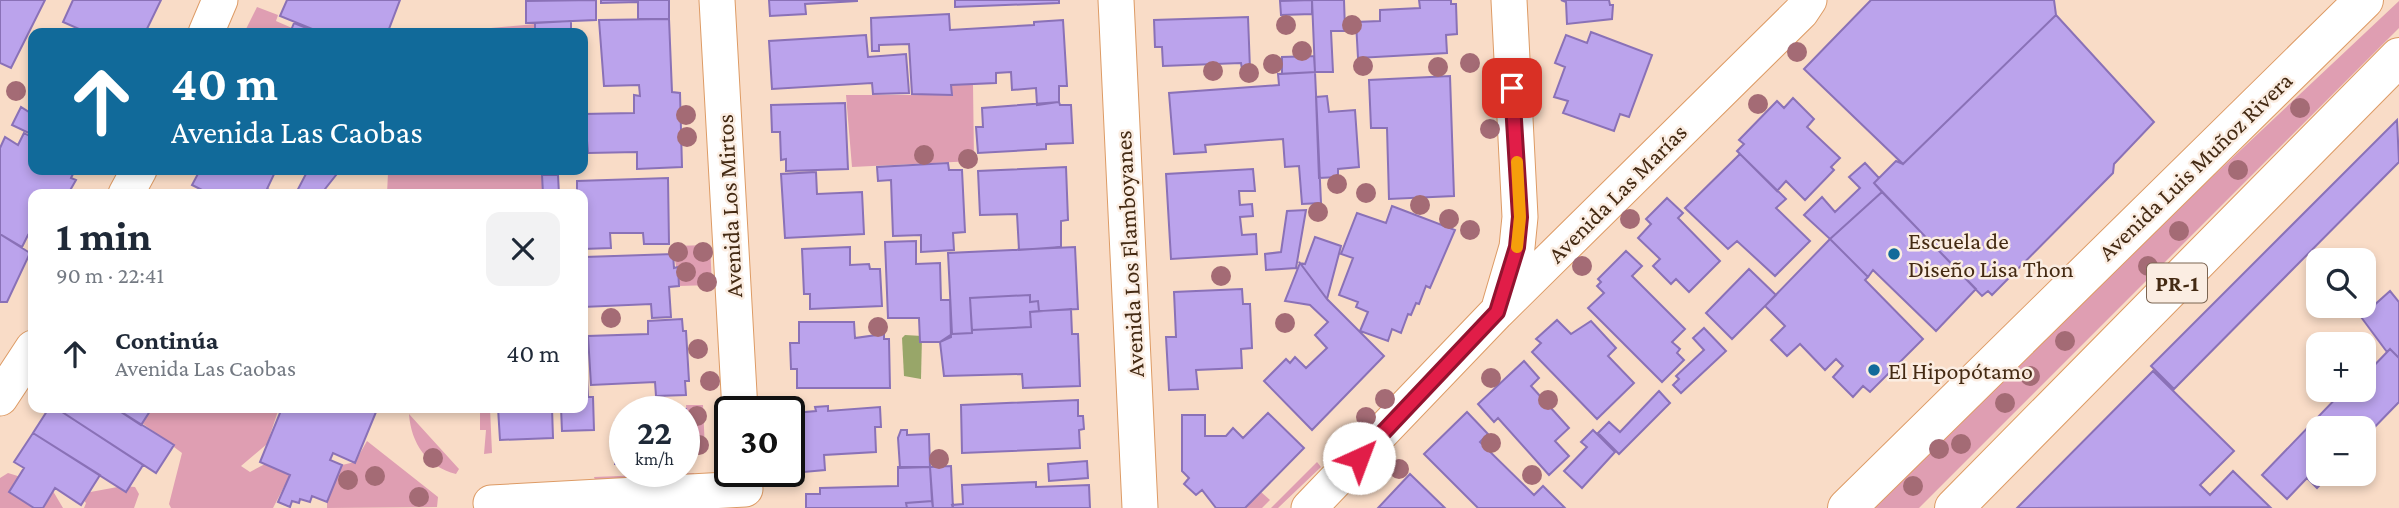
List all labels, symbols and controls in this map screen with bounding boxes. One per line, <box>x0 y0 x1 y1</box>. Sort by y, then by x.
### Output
icon: ahead <box>56 56 147 147</box>
text: 40 m <box>171 56 278 111</box>
pin <box>1482 58 1542 118</box>
street label: Avenida Luis Muñoz Rivera <box>2092 66 2298 266</box>
icon: arrive <box>1493 69 1531 107</box>
text: Avenida Las Caobas <box>171 114 423 150</box>
street label: Avenida Los Mirtos <box>711 114 747 298</box>
street label: Avenida Las Marías <box>1542 118 1692 268</box>
street label: Avenida Los Flamboyanes <box>1109 130 1149 378</box>
text: 1 min <box>56 212 152 259</box>
button: close <box>486 212 560 286</box>
place label: Escuela de Diseño Lisa Thon <box>1908 227 2074 282</box>
marker: Escuela de Diseño Lisa Thon <box>1886 246 1902 262</box>
map controls <box>2306 248 2376 486</box>
button: search <box>2306 248 2376 318</box>
text: 90 m · 22:41 <box>56 262 164 288</box>
road number: PR-1 <box>2147 264 2207 302</box>
text: Continúa <box>115 326 218 355</box>
button: + <box>2306 332 2376 402</box>
icon: ahead <box>56 335 94 373</box>
text: 40 m <box>506 339 560 368</box>
text: Avenida Las Caobas <box>115 355 296 381</box>
place label: El Hipopótamo <box>1888 357 2033 384</box>
marker: El Hipopótamo <box>1866 362 1882 378</box>
speed limit sign: 30 <box>714 396 805 487</box>
text: 22 <box>637 413 672 452</box>
button: − <box>2306 416 2376 486</box>
position arrow <box>1322 421 1396 495</box>
text: km/h <box>635 449 674 469</box>

